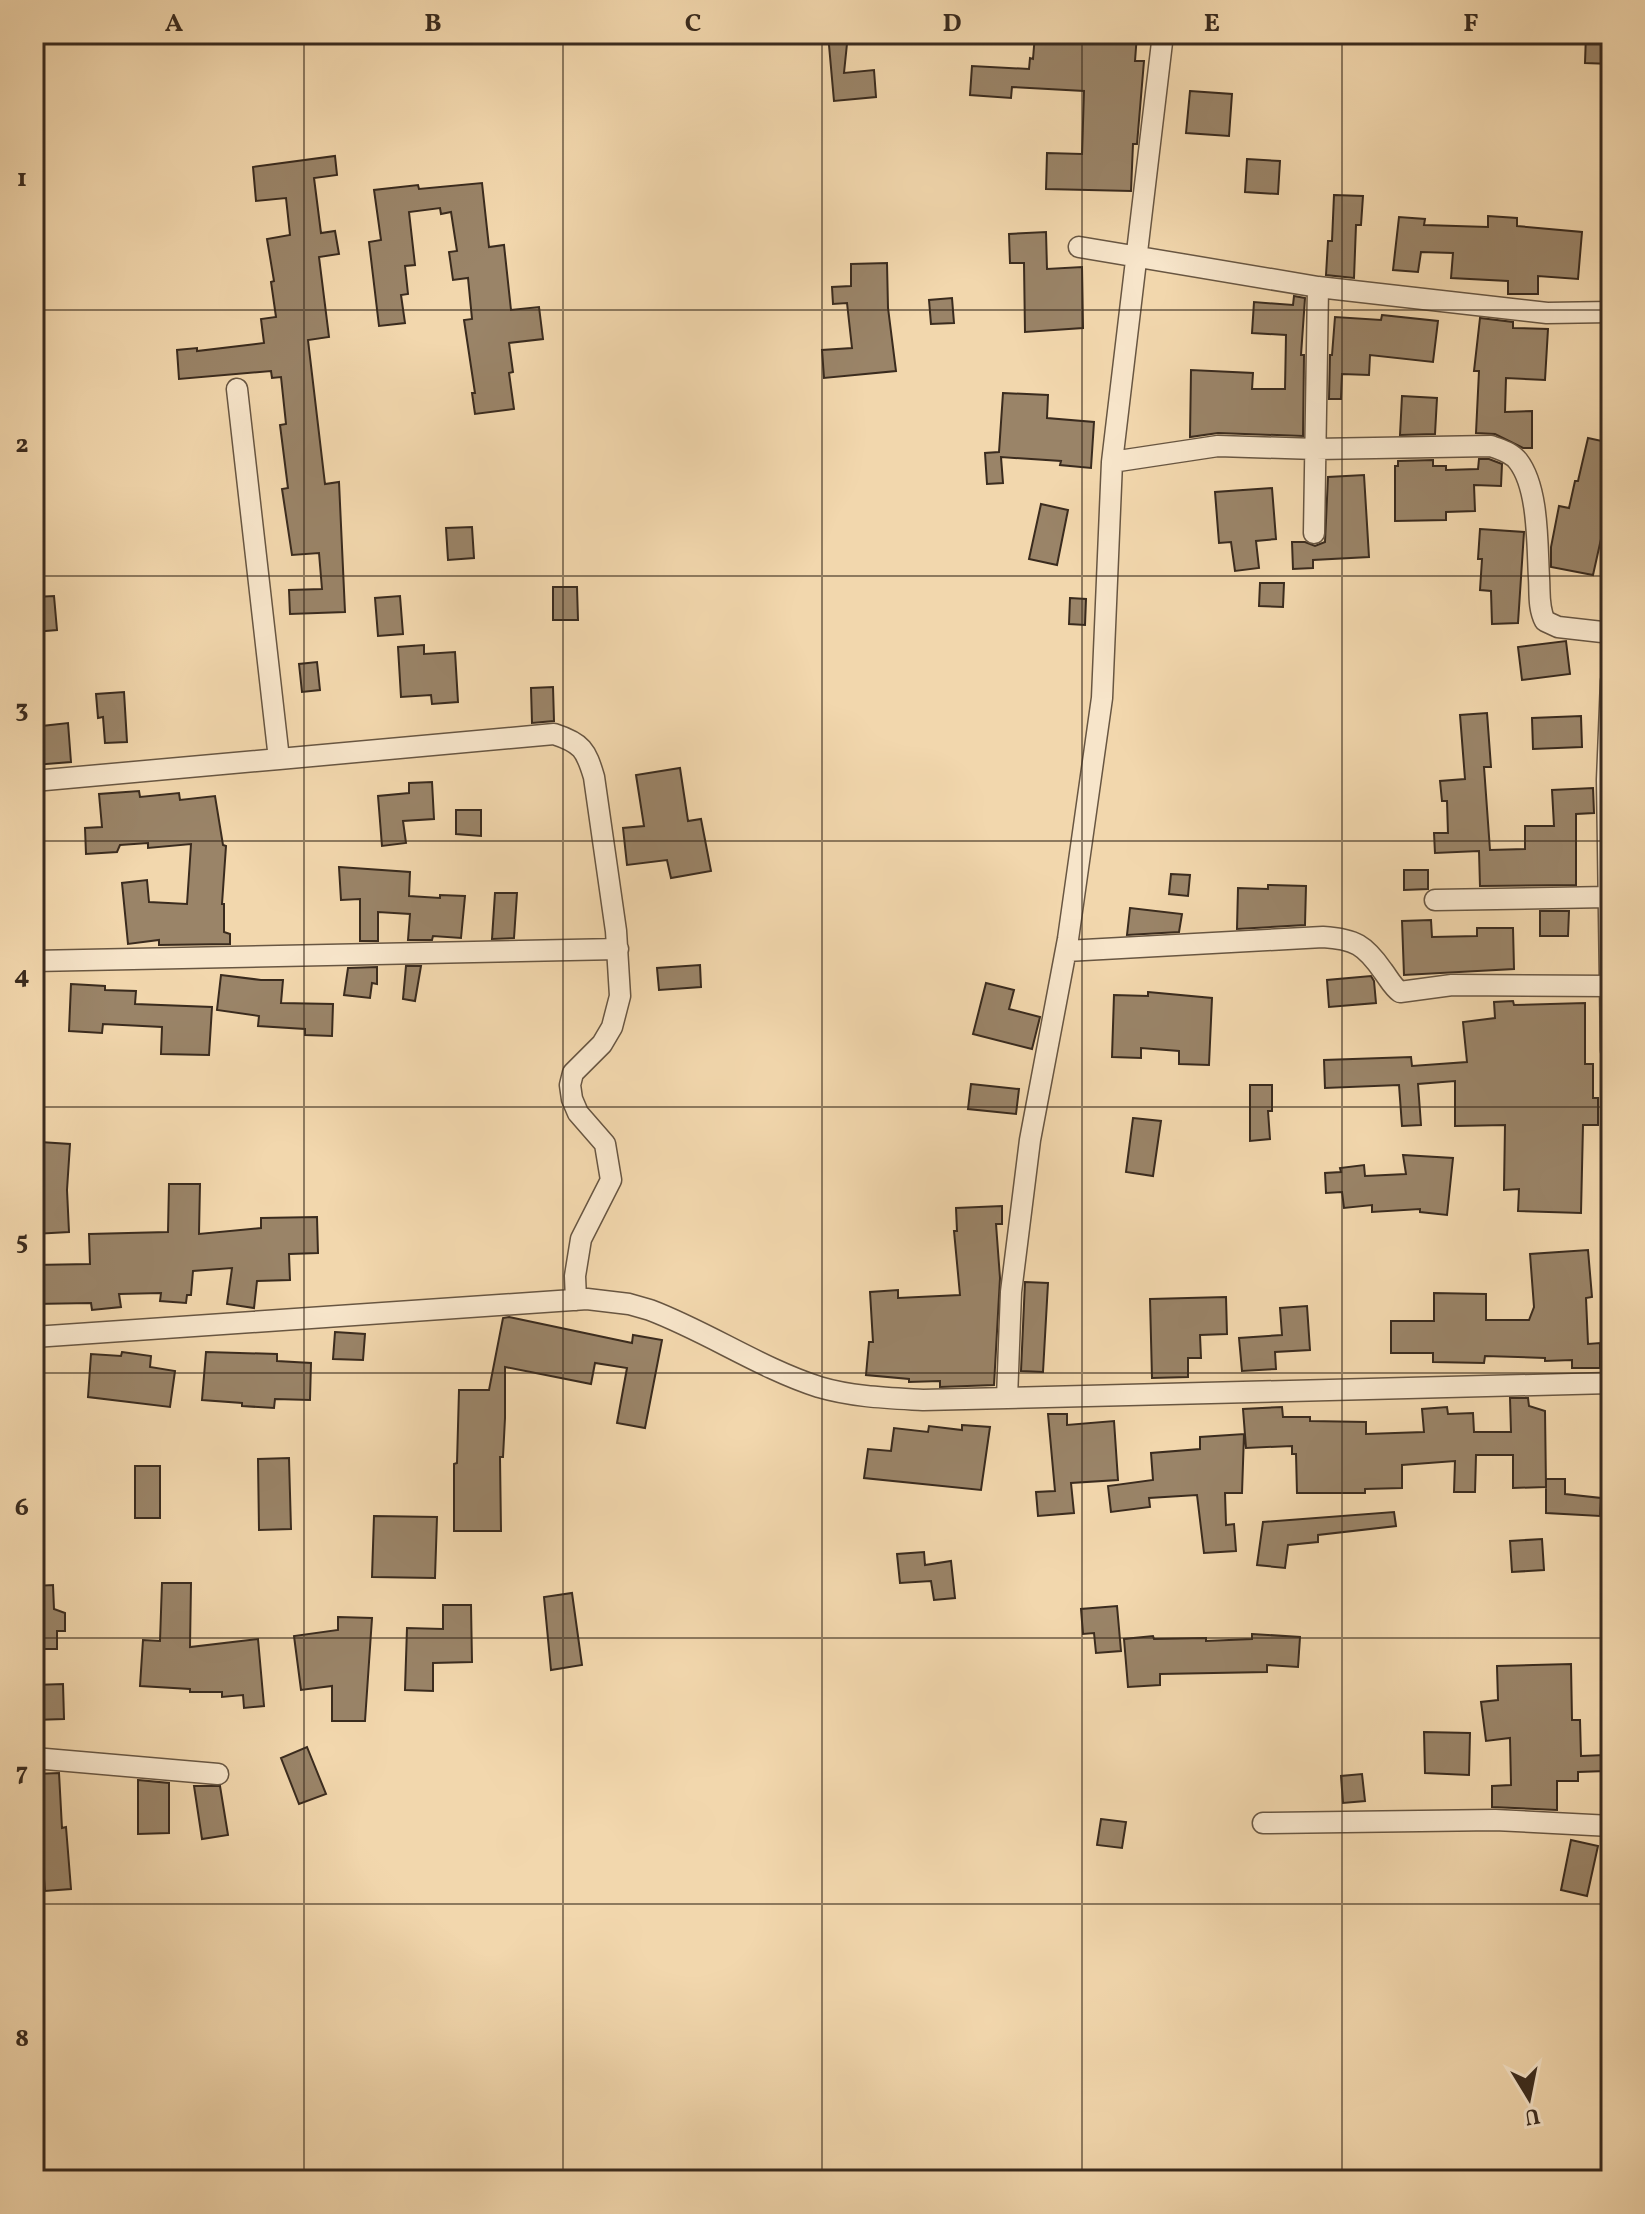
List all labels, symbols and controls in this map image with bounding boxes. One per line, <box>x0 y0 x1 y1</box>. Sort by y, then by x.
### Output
text: A <box>165 6 184 42</box>
text: B <box>424 6 442 42</box>
text: C <box>685 6 701 42</box>
text: D <box>942 6 962 42</box>
text: E <box>1204 6 1220 42</box>
text: F <box>1463 6 1479 42</box>
text: 1 <box>17 161 27 197</box>
text: 2 <box>15 427 29 463</box>
text: 3 <box>15 692 29 728</box>
text: 4 <box>14 958 30 994</box>
text: 5 <box>16 1224 28 1260</box>
text: 6 <box>15 1490 29 1526</box>
text: 7 <box>16 1755 28 1791</box>
text: 8 <box>15 2021 29 2057</box>
north arrow <box>1489 2058 1569 2138</box>
text: U <box>1522 2099 1542 2132</box>

